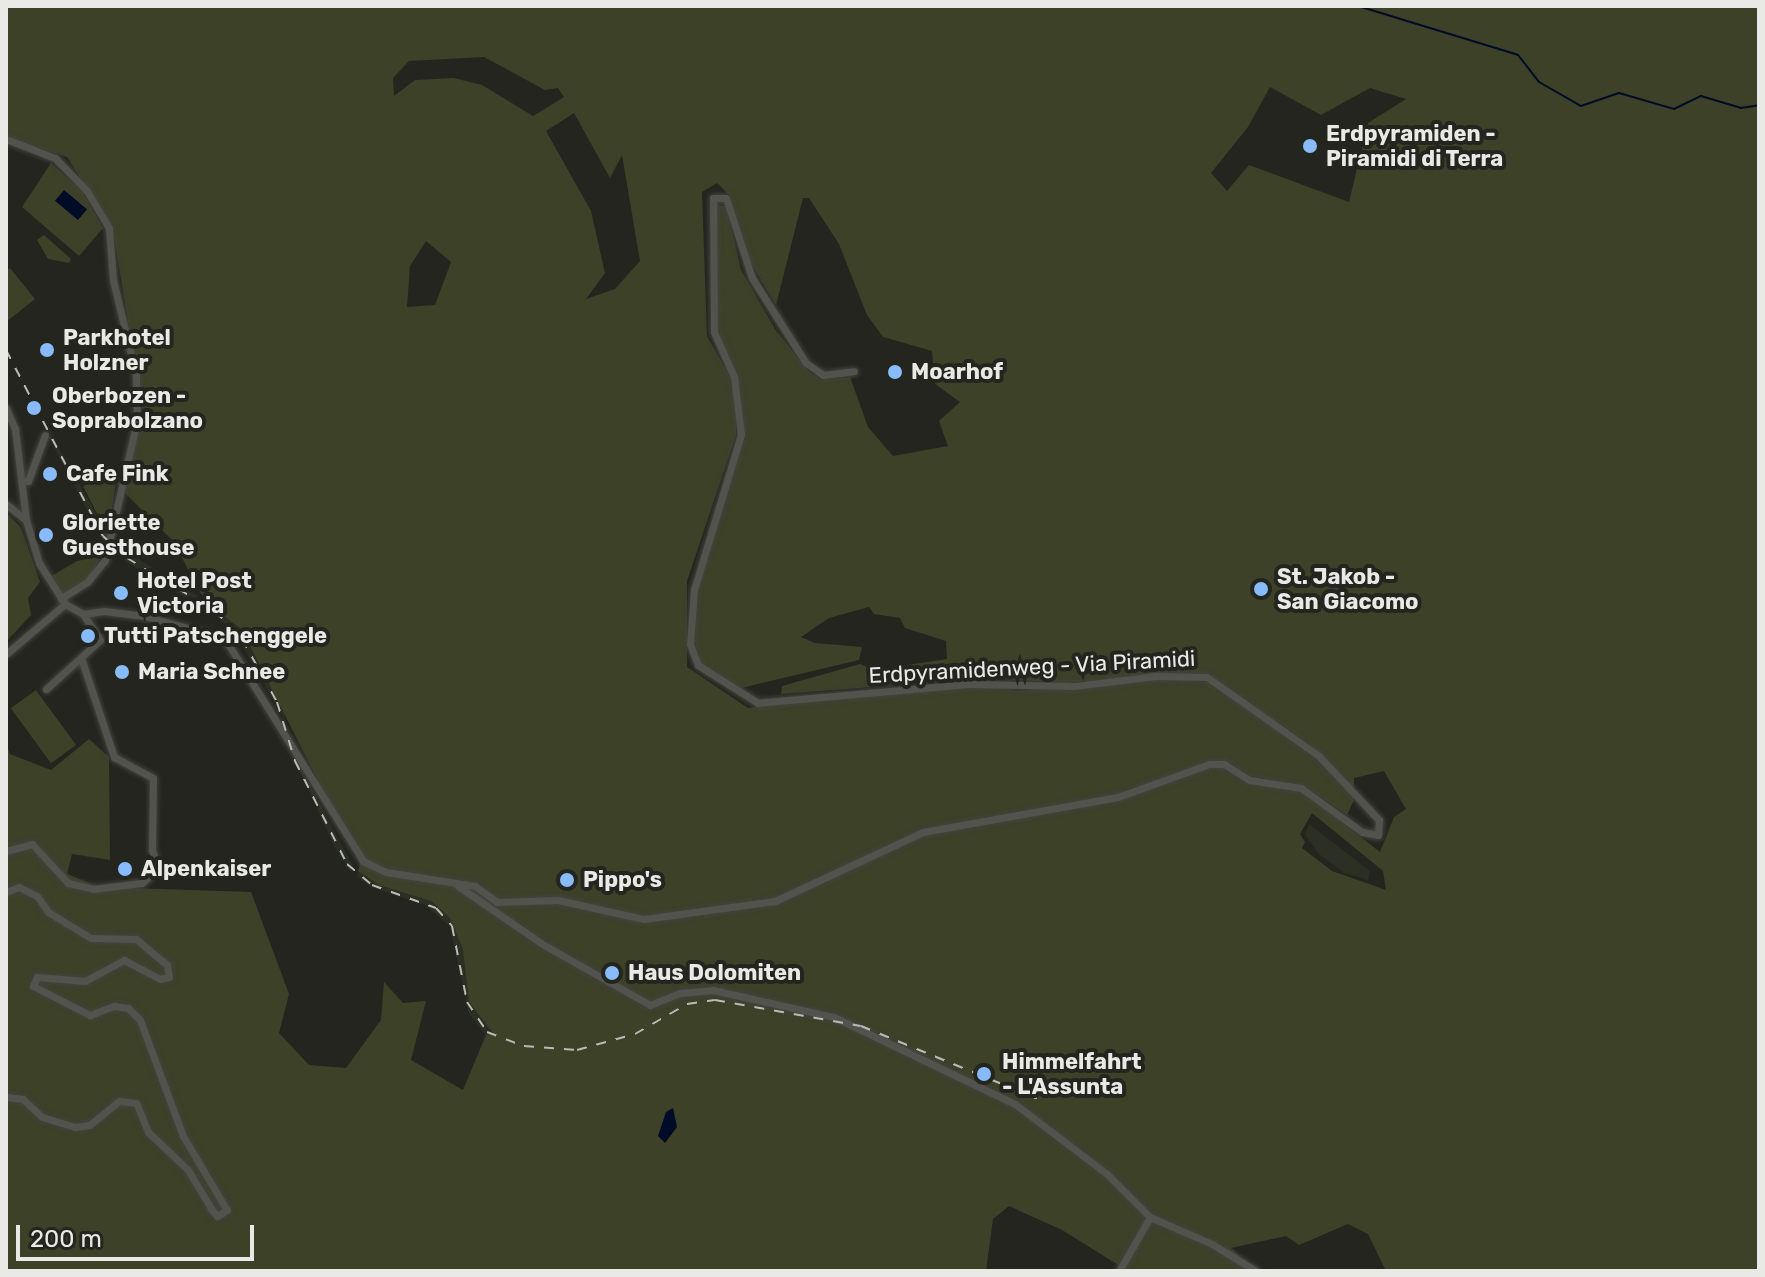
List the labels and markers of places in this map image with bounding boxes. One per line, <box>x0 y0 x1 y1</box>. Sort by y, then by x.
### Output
place label: Erdpyramiden - Piramidi di Terra <box>1326 120 1504 172</box>
marker: Erdpyramiden - Piramidi di Terra <box>1301 137 1319 155</box>
place label: Parkhotel Holzner <box>63 324 171 376</box>
marker: Parkhotel Holzner <box>38 341 56 359</box>
place label: Moarhof <box>911 359 1003 385</box>
marker: Moarhof <box>886 363 904 381</box>
place label: Oberbozen - Soprabolzano <box>52 382 203 434</box>
marker: Oberbozen - Soprabolzano <box>23 397 45 419</box>
place label: Cafe Fink <box>66 461 169 487</box>
marker: Cafe Fink <box>41 465 59 483</box>
place label: Gloriette Guesthouse <box>62 509 194 560</box>
marker: Gloriette Guesthouse <box>37 526 55 544</box>
place label: St. Jakob - San Giacomo <box>1277 563 1419 614</box>
place label: Hotel Post Victoria <box>137 567 252 618</box>
marker: St. Jakob - San Giacomo <box>1252 580 1270 598</box>
marker: Hotel Post Victoria <box>112 584 130 602</box>
place label: Tutti Patschenggele <box>104 623 327 649</box>
marker: Tutti Patschenggele <box>79 627 97 645</box>
place label: Maria Schnee <box>138 659 285 685</box>
marker: Maria Schnee <box>113 663 131 681</box>
place label: Alpenkaiser <box>141 856 271 882</box>
marker: Alpenkaiser <box>116 860 134 878</box>
place label: Pippo's <box>583 867 662 893</box>
marker: Pippo's <box>558 871 576 889</box>
place label: Haus Dolomiten <box>628 960 801 986</box>
marker: Haus Dolomiten <box>603 964 621 982</box>
place label: Himmelfahrt - L'Assunta <box>1002 1048 1141 1100</box>
marker: Himmelfahrt - L'Assunta <box>973 1063 995 1085</box>

